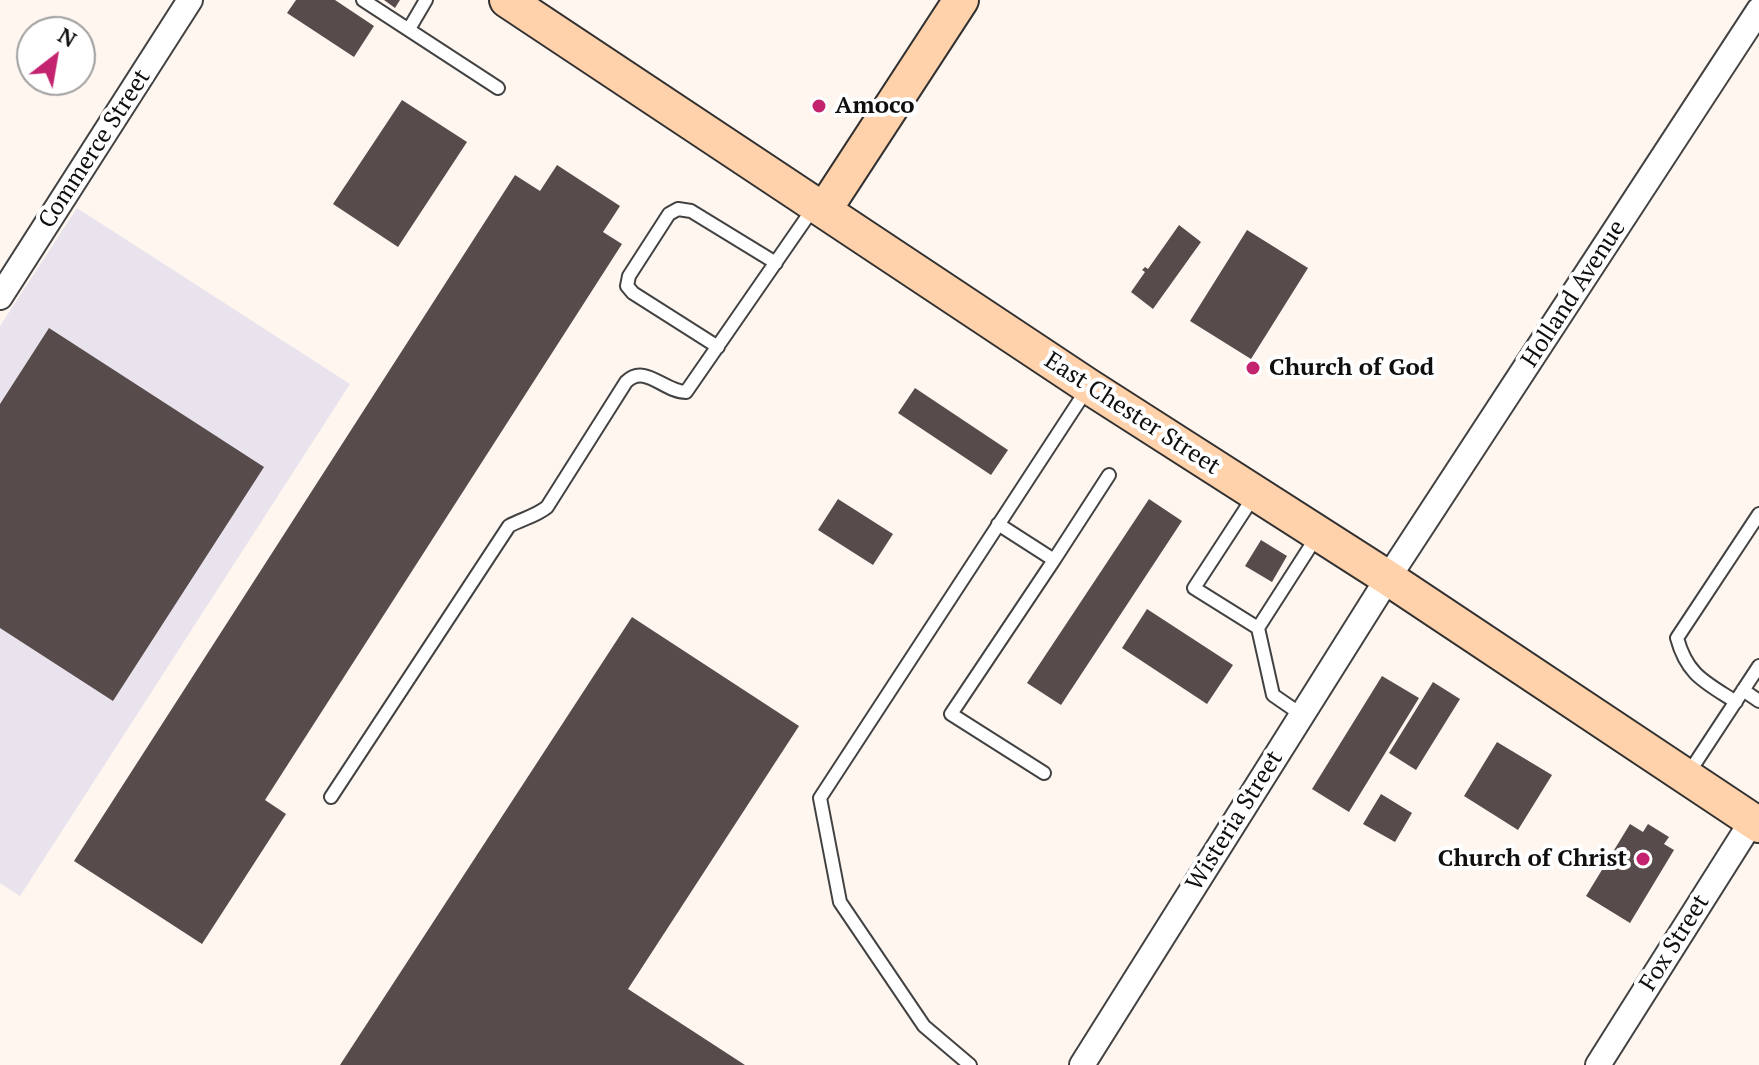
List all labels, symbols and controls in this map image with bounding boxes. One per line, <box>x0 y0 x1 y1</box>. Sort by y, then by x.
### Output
north arrow <box>16 16 96 96</box>
text: N <box>53 20 82 53</box>
street label: Commerce Street <box>33 64 157 234</box>
place label: Amoco <box>835 92 914 120</box>
marker: Amoco <box>810 97 828 115</box>
street label: Holland Avenue <box>1516 215 1632 373</box>
street label: East Chester Street <box>1039 347 1225 481</box>
place label: Church of God <box>1269 354 1434 382</box>
marker: Church of God <box>1244 359 1262 377</box>
street label: Wisteria Street <box>1181 746 1289 896</box>
place label: Church of Christ <box>1438 845 1627 873</box>
marker: Church of Christ <box>1634 850 1652 868</box>
street label: Fox Street <box>1634 889 1716 997</box>

